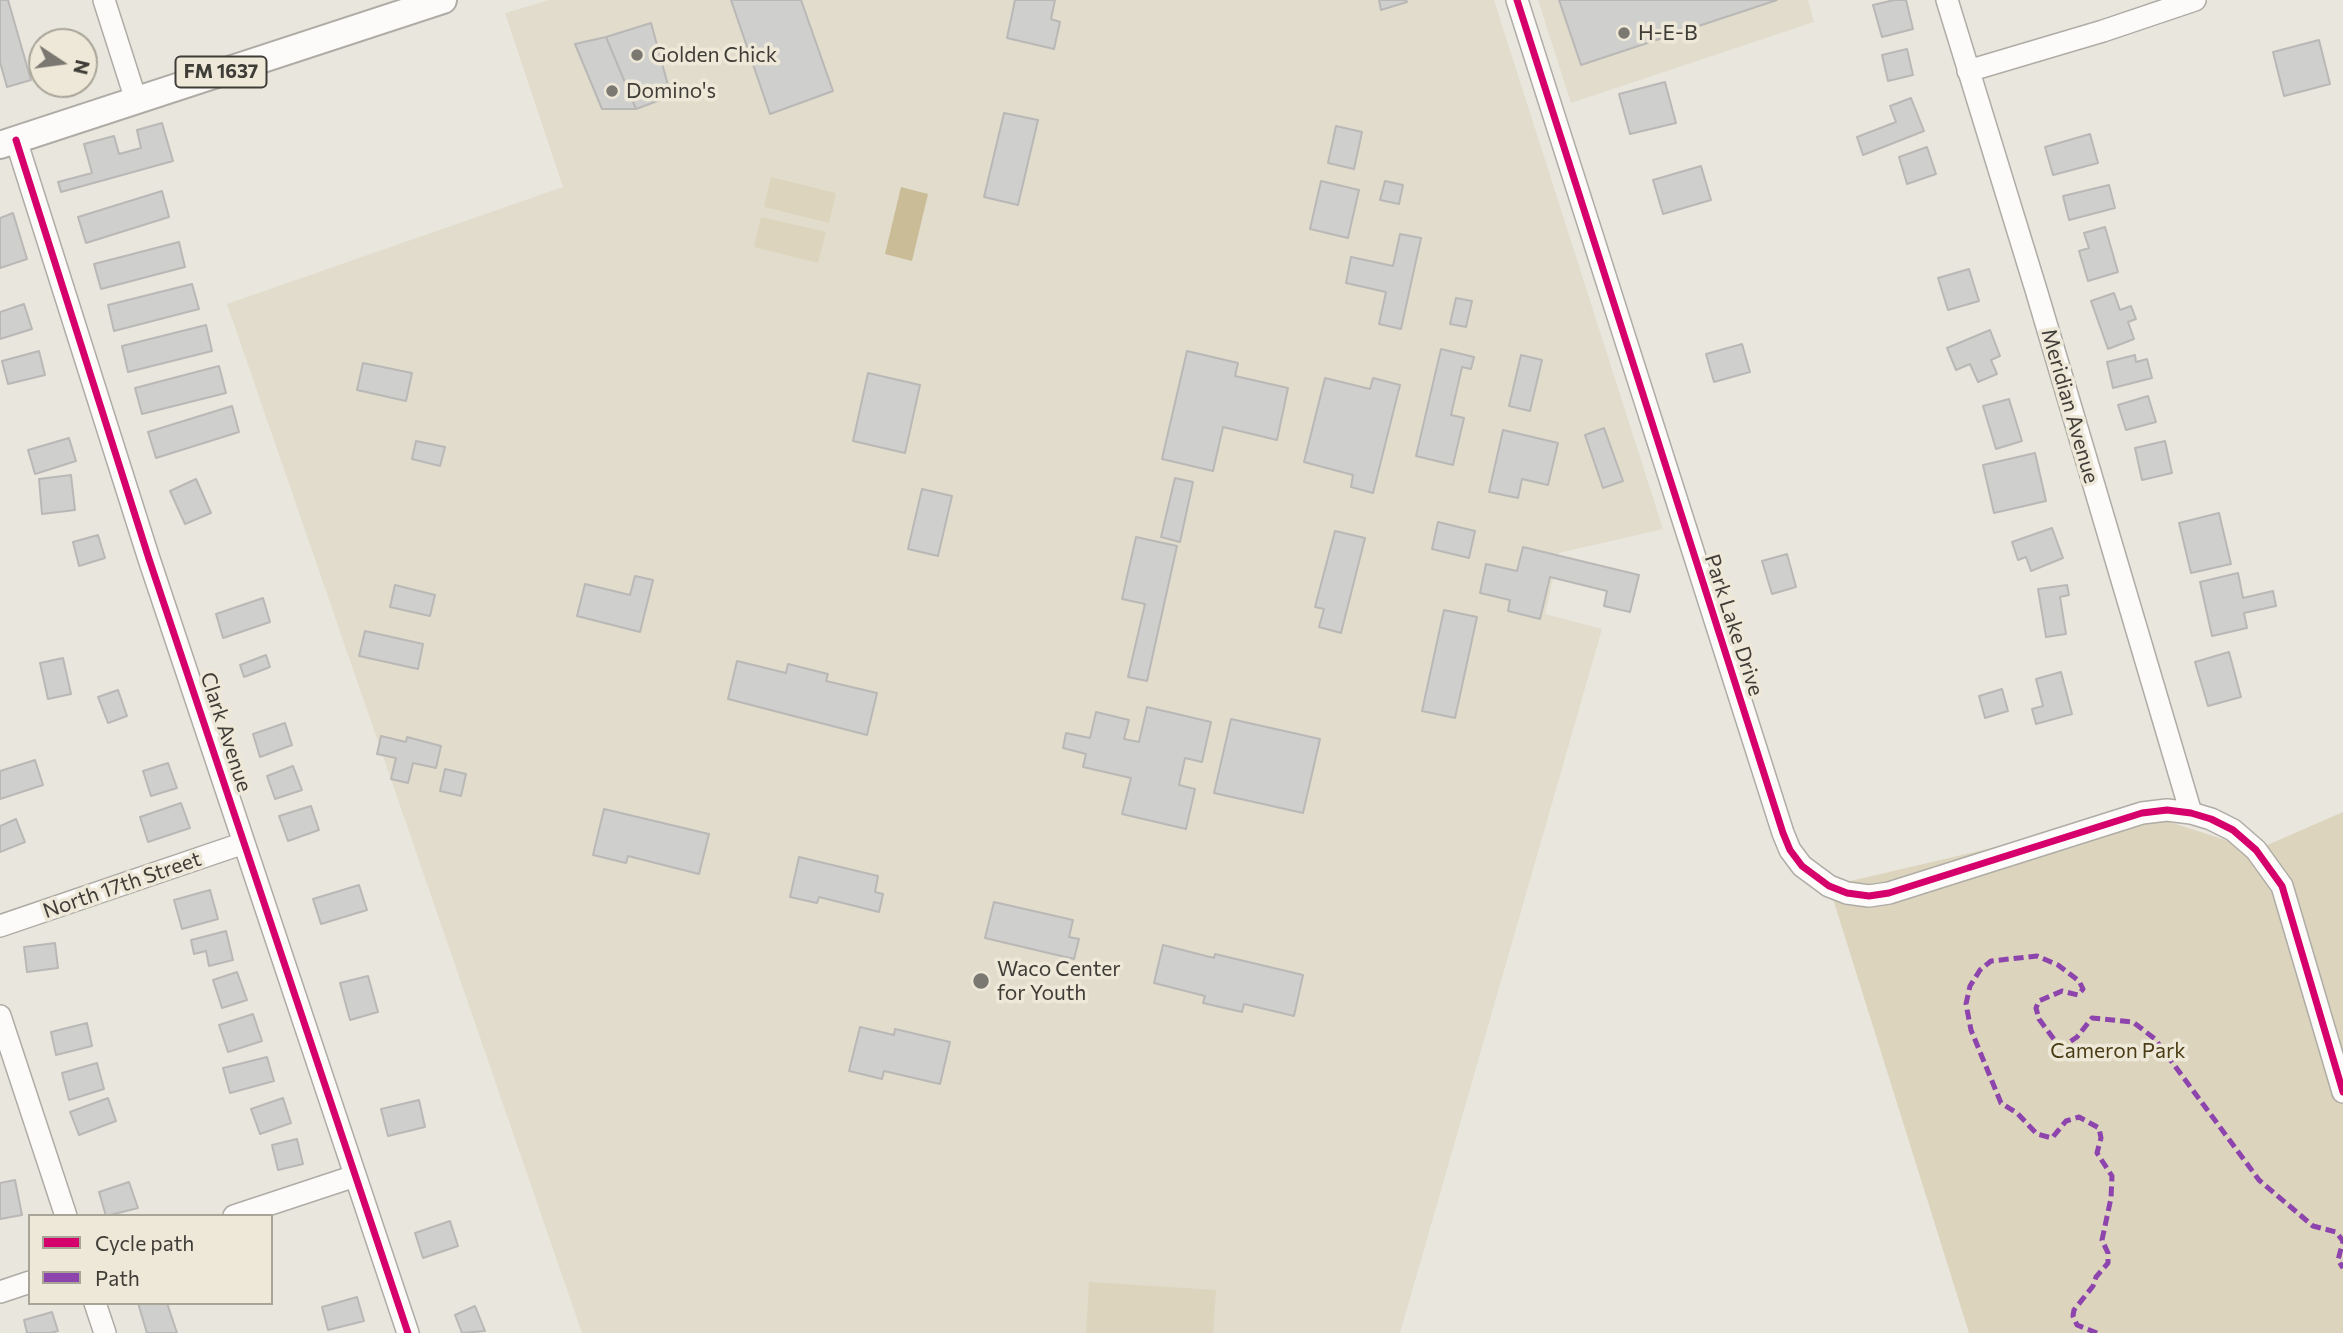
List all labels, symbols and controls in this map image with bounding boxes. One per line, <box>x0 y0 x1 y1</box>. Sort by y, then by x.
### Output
place label: H-E-B <box>1638 20 1698 46</box>
marker: H-E-B <box>1616 25 1632 41</box>
north arrow <box>28 28 98 98</box>
place label: Golden Chick <box>651 42 777 68</box>
marker: Golden Chick <box>629 47 645 63</box>
road number: FM 1637 <box>176 57 266 88</box>
text: N <box>69 58 95 77</box>
place label: Domino's <box>626 78 716 104</box>
marker: Domino's <box>604 83 620 99</box>
street label: Meridian Avenue <box>2036 326 2104 486</box>
street label: Park Lake Drive <box>1699 551 1769 699</box>
street label: Clark Avenue <box>195 669 257 795</box>
street label: North 17th Street <box>40 846 204 924</box>
place label: Waco Center for Youth <box>997 956 1121 1006</box>
marker: Waco Center for Youth <box>971 971 991 991</box>
park label: Cameron Park <box>2050 1038 2186 1064</box>
legend <box>28 1214 273 1305</box>
text: Cycle path <box>95 1230 194 1255</box>
text: Path <box>95 1265 140 1290</box>

